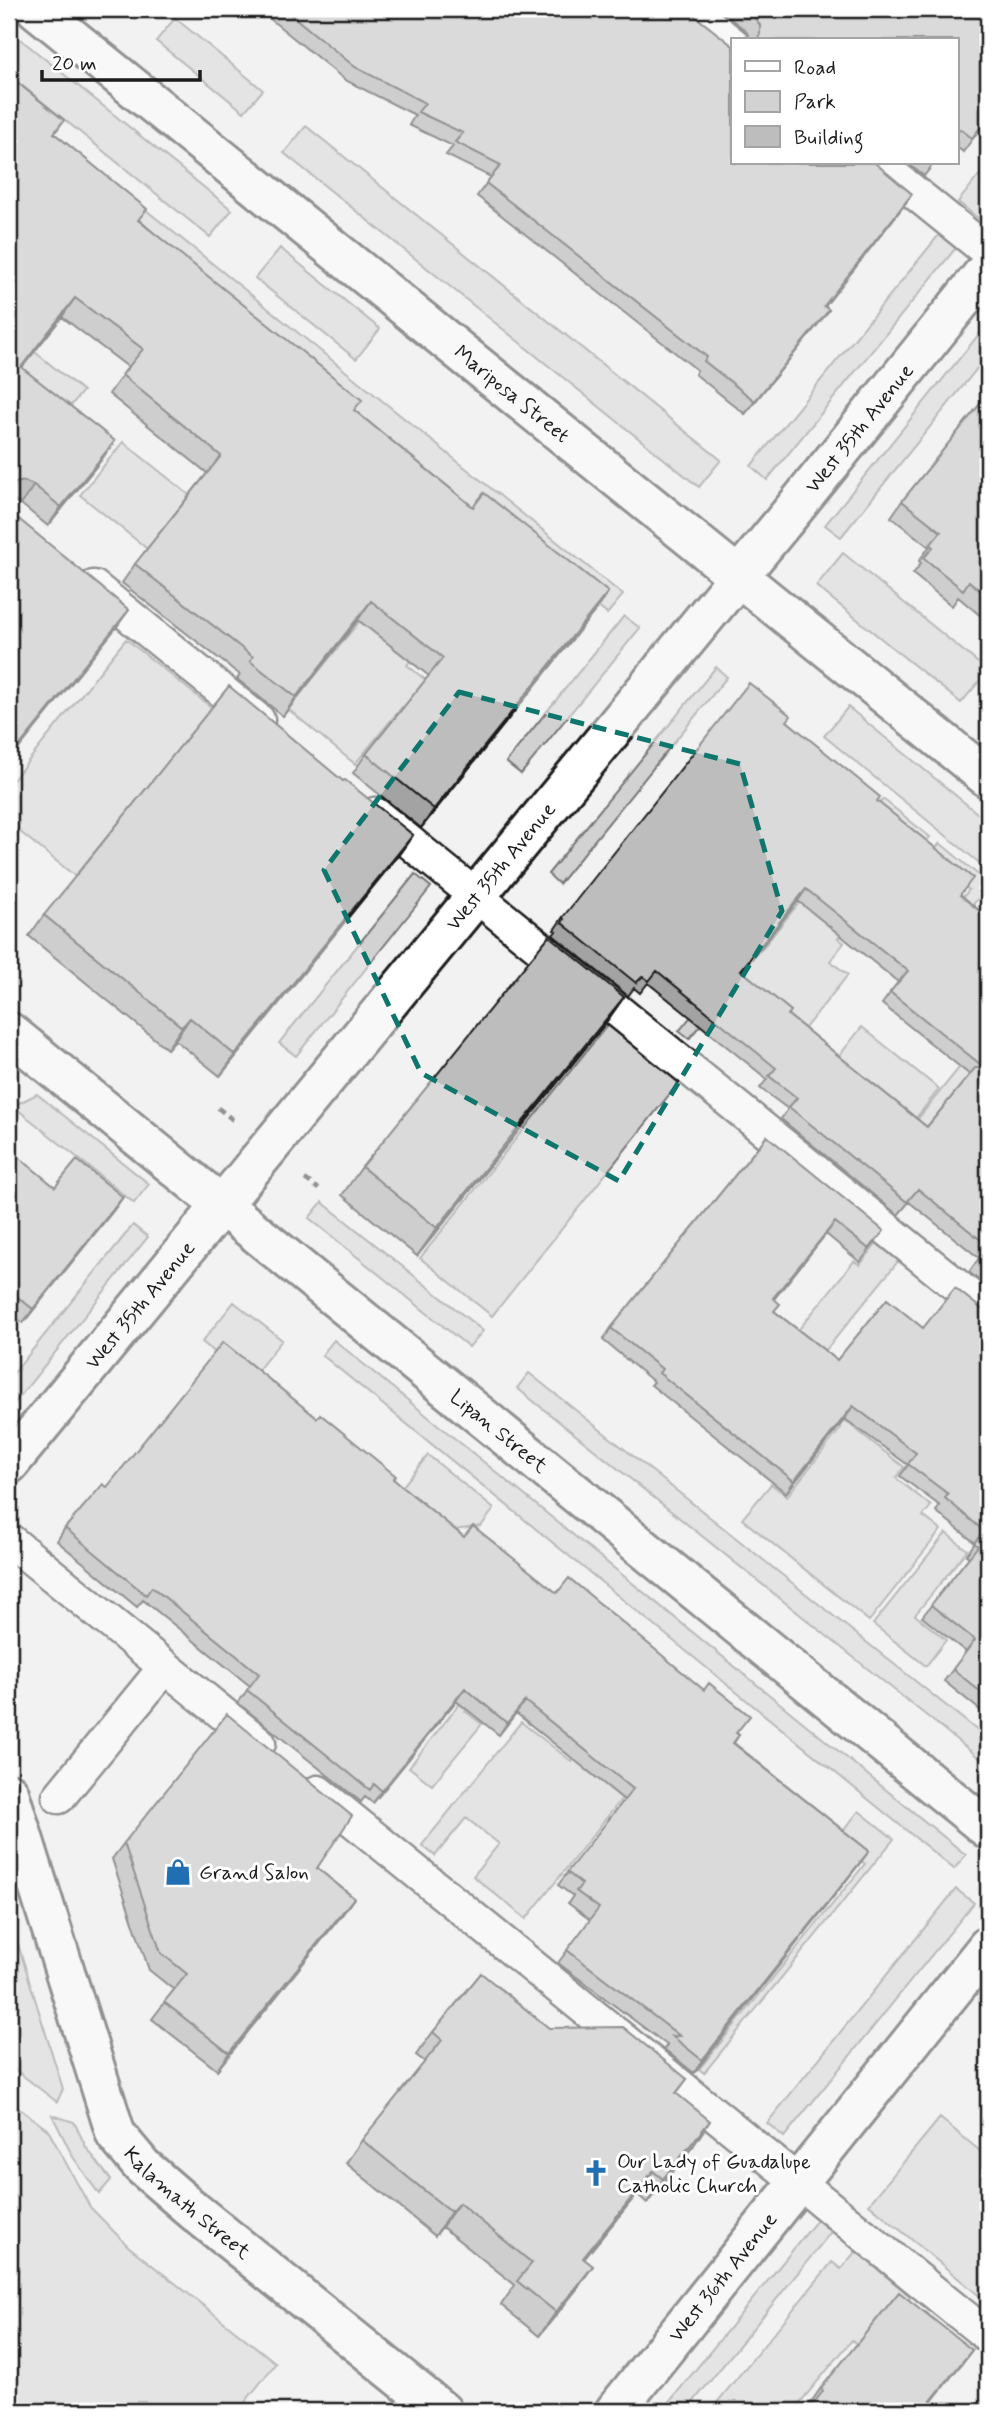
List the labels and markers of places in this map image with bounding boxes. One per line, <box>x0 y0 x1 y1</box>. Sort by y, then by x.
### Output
shop icon: Grand Salon <box>163 1857 193 1887</box>
place label: Grand Salon <box>199 1859 309 1887</box>
place label: Our Lady of Guadalupe Catholic Church <box>617 2148 811 2200</box>
church icon: Our Lady of Guadalupe Catholic Church <box>581 2158 611 2188</box>

